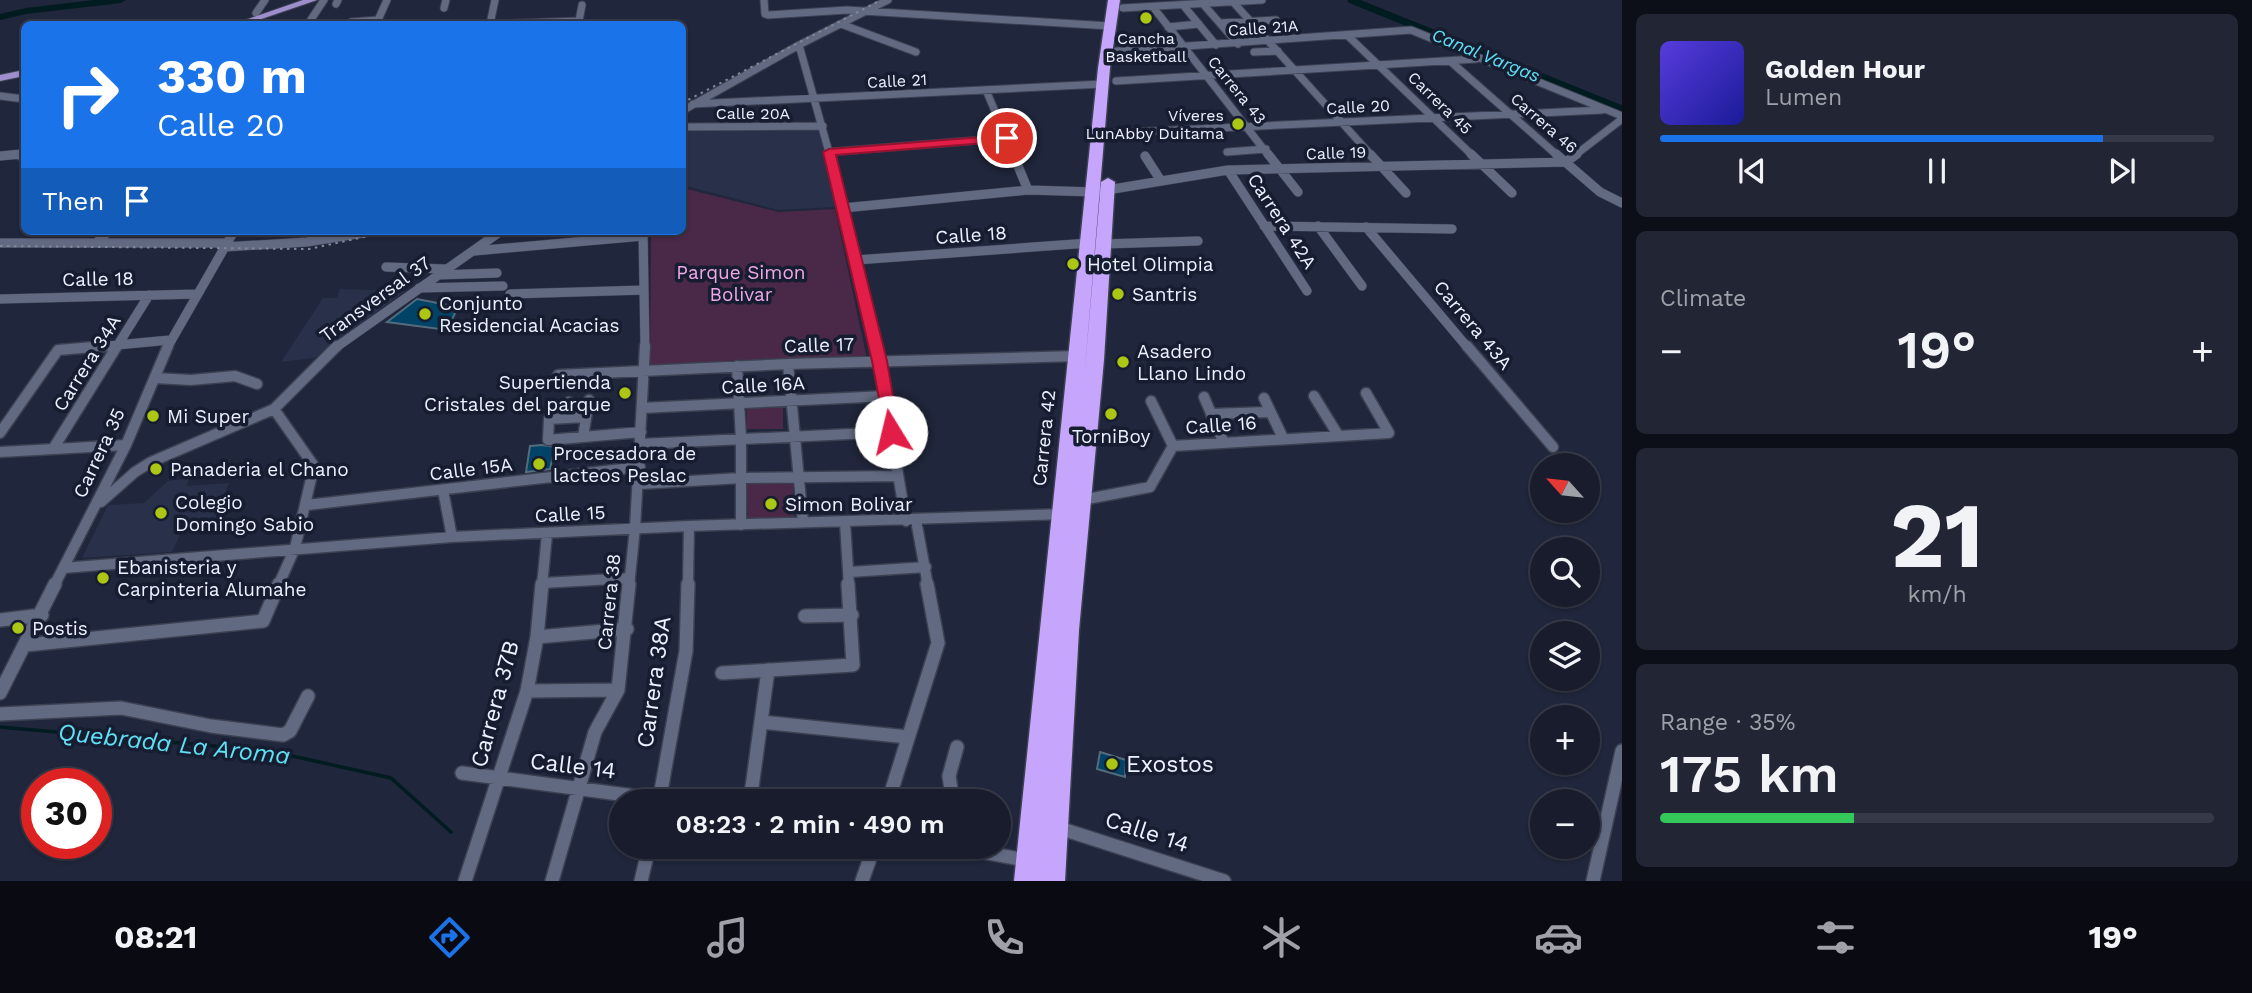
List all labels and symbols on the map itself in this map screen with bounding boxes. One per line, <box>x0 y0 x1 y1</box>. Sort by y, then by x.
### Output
marker: Cancha Basketball <box>1138 10 1154 26</box>
street label: Calle 21A <box>1227 16 1299 40</box>
water label: Canal Vargas <box>1429 24 1543 86</box>
place label: Cancha Basketball <box>1105 29 1187 66</box>
street label: Carrera 43 <box>1204 52 1270 128</box>
street label: Carrera 45 <box>1404 68 1476 138</box>
street label: Calle 21 <box>866 70 928 92</box>
street label: Carrera 46 <box>1507 89 1581 157</box>
street label: Calle 20 <box>1326 96 1390 118</box>
street label: Calle 20A <box>716 104 791 123</box>
place label: Víveres LunAbby Duitama <box>1085 106 1224 143</box>
pin <box>977 108 1037 168</box>
marker: Víveres LunAbby Duitama <box>1230 116 1246 132</box>
street label: Calle 19 <box>1306 142 1366 164</box>
street label: Carrera 42A <box>1243 169 1322 274</box>
street label: Calle 18 <box>934 221 1008 249</box>
street label: Transversal 37 <box>315 251 435 347</box>
place label: Hotel Olimpia <box>1087 253 1214 276</box>
marker: Hotel Olimpia <box>1065 256 1081 272</box>
park label: Parque Simon Bolivar <box>676 261 806 306</box>
street label: Calle 18 <box>62 267 134 291</box>
street label: Carrera 43A <box>1429 276 1517 375</box>
place label: Santris <box>1132 283 1197 306</box>
marker: Santris <box>1110 286 1126 302</box>
place label: Conjunto Residencial Acacias <box>439 292 620 337</box>
marker: Conjunto Residencial Acacias <box>417 306 433 322</box>
street label: Carrera 34A <box>48 310 126 416</box>
street label: Calle 17 <box>783 332 855 358</box>
place label: Asadero Llano Lindo <box>1137 340 1246 385</box>
marker: Asadero Llano Lindo <box>1115 354 1131 370</box>
place label: Supertienda Cristales del parque <box>424 371 611 416</box>
street label: Calle 16A <box>720 371 806 399</box>
marker: Supertienda Cristales del parque <box>617 385 633 401</box>
street label: Carrera 42 <box>1027 389 1061 487</box>
position arrow <box>854 395 928 469</box>
street label: Carrera 35 <box>68 404 130 502</box>
place label: Mi Super <box>167 405 249 428</box>
marker: TorniBoy <box>1103 406 1119 422</box>
marker: Mi Super <box>145 408 161 424</box>
street label: Calle 16 <box>1185 411 1257 439</box>
place label: TorniBoy <box>1072 425 1151 448</box>
place label: Procesadora de lacteos Peslac <box>553 442 696 487</box>
street label: Calle 15A <box>428 452 514 486</box>
north arrow <box>1530 453 1600 523</box>
marker: Procesadora de lacteos Peslac <box>531 456 547 472</box>
place label: Panaderia el Chano <box>170 458 349 481</box>
marker: Panaderia el Chano <box>148 461 164 477</box>
place label: Colegio Domingo Sabio <box>175 491 314 536</box>
place label: Simon Bolivar <box>785 493 913 516</box>
marker: Simon Bolivar <box>763 496 779 512</box>
street label: Calle 15 <box>534 501 606 527</box>
marker: Colegio Domingo Sabio <box>153 505 169 521</box>
street label: Carrera 38 <box>592 553 626 651</box>
place label: Ebanisteria y Carpinteria Alumahe <box>117 556 307 601</box>
marker: Ebanisteria y Carpinteria Alumahe <box>95 570 111 586</box>
street label: Carrera 38A <box>631 614 677 750</box>
place label: Postis <box>32 617 88 640</box>
marker: Postis <box>10 620 26 636</box>
street label: Carrera 37B <box>465 638 525 770</box>
water label: Quebrada La Aroma <box>57 718 292 770</box>
street label: Calle 14 <box>528 747 618 785</box>
place label: Exostos <box>1126 751 1214 778</box>
marker: Exostos <box>1104 756 1120 772</box>
speed limit sign: 30 <box>21 768 112 859</box>
street label: Calle 14 <box>1102 806 1192 858</box>

